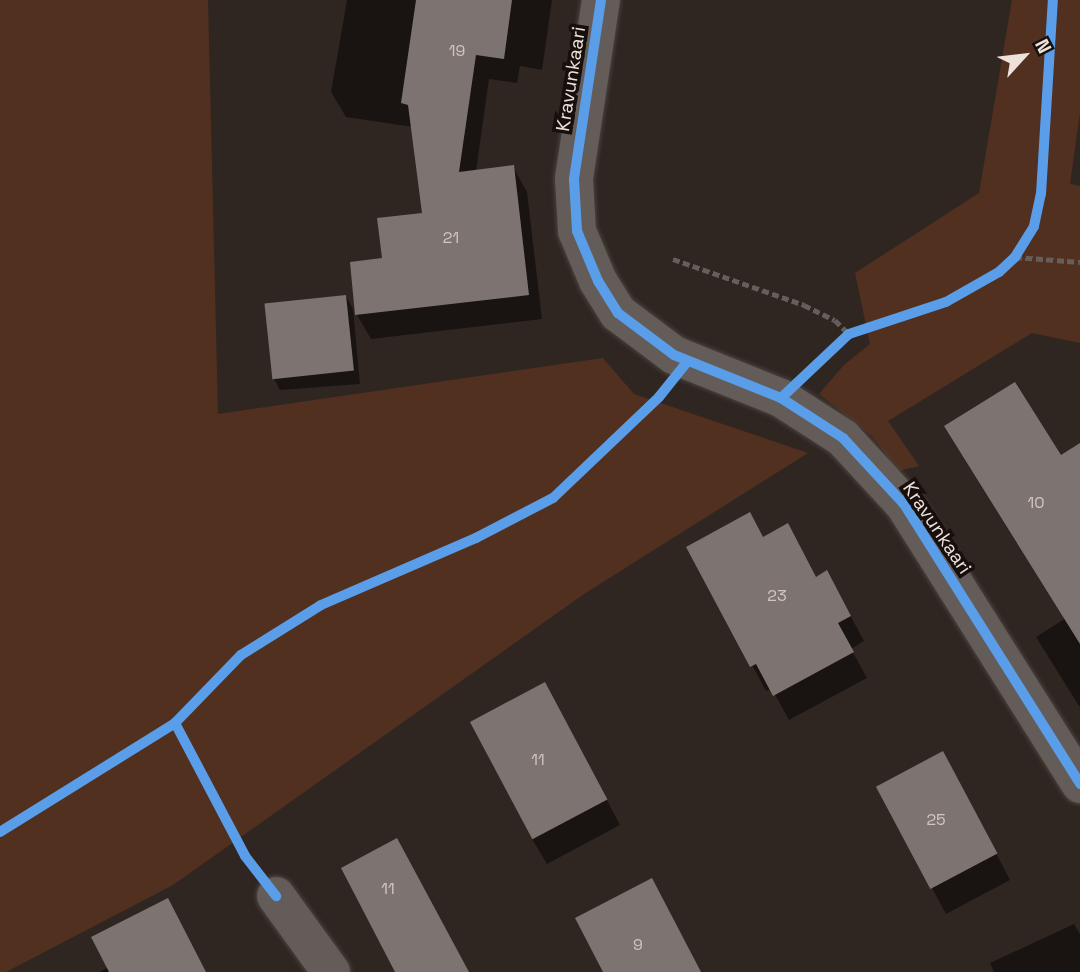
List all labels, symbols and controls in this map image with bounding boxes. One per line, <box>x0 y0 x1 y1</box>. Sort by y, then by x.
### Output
north arrow <box>989 21 1059 91</box>
street label: Kravunkaari <box>551 25 591 133</box>
text: N <box>1029 35 1057 58</box>
house number: 19 <box>449 41 465 61</box>
house number: 21 <box>443 228 459 248</box>
street label: Kravunkaari <box>898 478 976 578</box>
house number: 10 <box>1028 493 1044 513</box>
house number: 23 <box>767 586 787 606</box>
house number: 11 <box>531 750 545 770</box>
house number: 25 <box>926 810 946 830</box>
house number: 11 <box>381 879 395 899</box>
house number: 9 <box>633 935 643 955</box>

